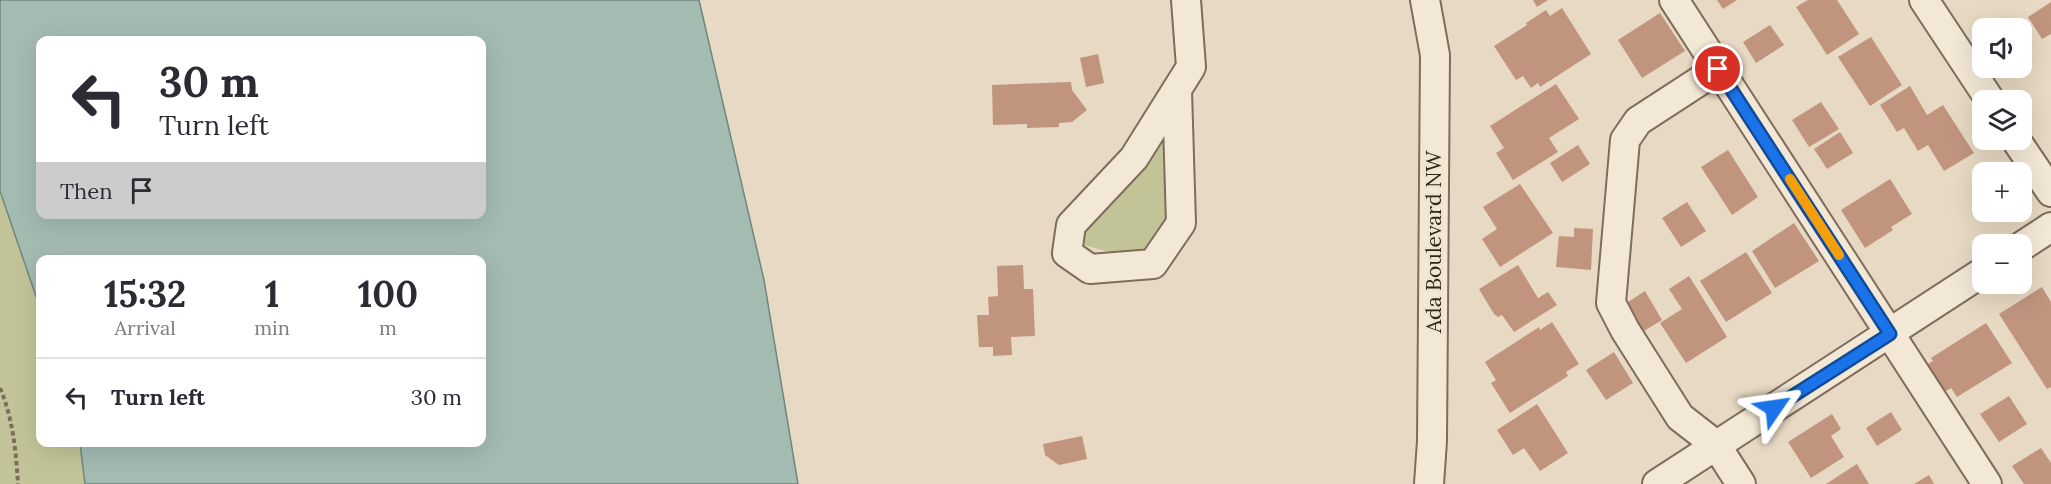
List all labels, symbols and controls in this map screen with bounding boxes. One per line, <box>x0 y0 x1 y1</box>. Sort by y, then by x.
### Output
map controls <box>1972 18 2032 294</box>
button: sound <box>1972 18 2032 78</box>
pin <box>1692 43 1743 94</box>
icon: arrive <box>1701 52 1734 85</box>
text: 30 m <box>159 55 259 109</box>
icon: left <box>60 60 138 138</box>
button: layers <box>1972 90 2032 150</box>
text: Turn left <box>159 108 269 142</box>
street label: Ada Boulevard NW <box>1420 150 1447 334</box>
button: + <box>1972 162 2032 222</box>
icon: arrive <box>125 174 158 207</box>
text: Then <box>60 177 113 205</box>
button: − <box>1972 234 2032 294</box>
text: 15:32 <box>104 271 186 317</box>
text: 1 <box>265 271 279 317</box>
text: 100 <box>358 271 418 317</box>
text: Arrival <box>115 315 176 340</box>
text: min <box>254 315 290 340</box>
text: m <box>379 315 397 340</box>
position arrow <box>1742 376 1806 440</box>
icon: left <box>60 381 93 414</box>
text: Turn left <box>111 383 205 411</box>
text: 30 m <box>411 383 462 411</box>

